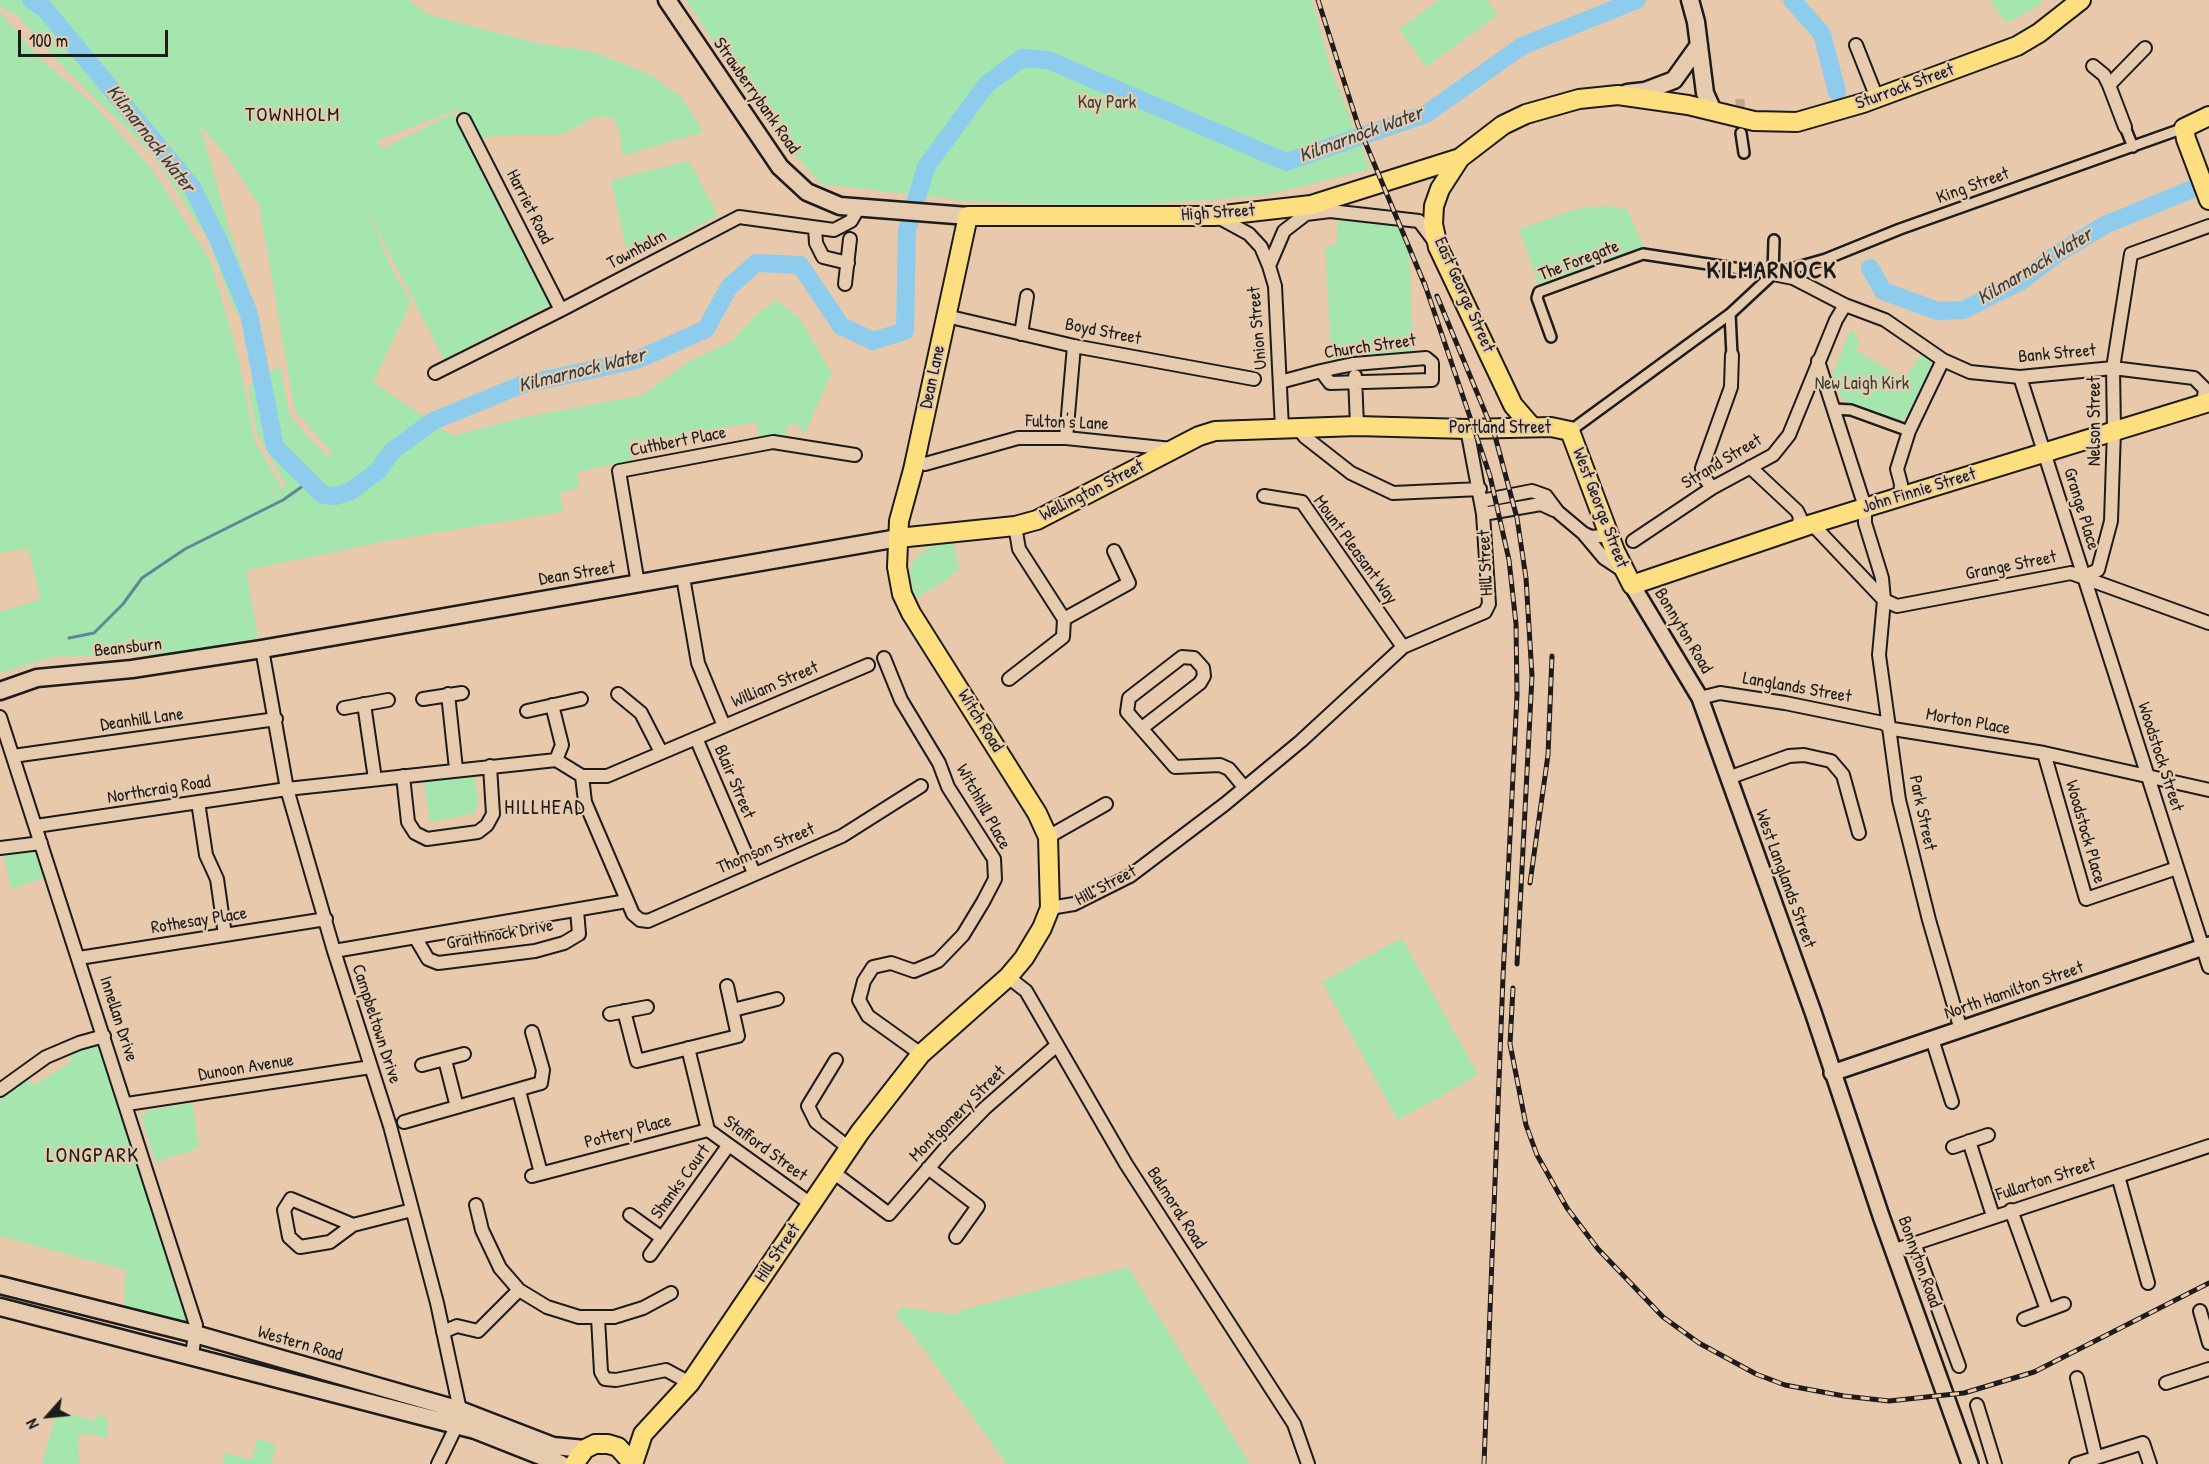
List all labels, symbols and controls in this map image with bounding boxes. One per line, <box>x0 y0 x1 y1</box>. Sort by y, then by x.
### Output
scale bar <box>21 18 171 56</box>
text: 100 m <box>29 28 68 53</box>
street label: Strawberrybank Road <box>708 34 804 158</box>
street label: Sturrock Street <box>1853 59 1957 115</box>
water label: Kilmarnock Water <box>101 80 199 198</box>
park label: Kay Park <box>1078 92 1136 114</box>
water label: Kilmarnock Water <box>1296 102 1426 168</box>
district label: TOWNHOLM <box>245 104 341 128</box>
street label: King Street <box>1934 163 2012 209</box>
street label: Harriet Road <box>501 166 557 248</box>
street label: High Street <box>1180 200 1256 226</box>
water label: Kilmarnock Water <box>1973 223 2097 311</box>
street label: Townholm <box>604 225 670 275</box>
street label: East George Street <box>1429 234 1499 356</box>
street label: The Foregate <box>1536 236 1622 286</box>
district label: KILMARNOCK <box>1707 258 1837 286</box>
street label: Union Street <box>1244 285 1272 371</box>
street label: Boyd Street <box>1063 314 1143 350</box>
street label: Church Street <box>1323 330 1417 364</box>
street label: Bank Street <box>2017 340 2097 368</box>
street label: Dean Lane <box>916 343 950 411</box>
water label: Kilmarnock Water <box>516 344 648 398</box>
park label: New Laigh Kirk <box>1815 373 1909 395</box>
street label: Nelson Street <box>2084 376 2106 466</box>
street label: Fulton's Lane <box>1025 411 1109 435</box>
street label: Portland Street <box>1449 417 1551 439</box>
street label: Cuthbert Place <box>628 422 728 462</box>
street label: Strand Street <box>1678 430 1766 494</box>
street label: West George Street <box>1567 445 1633 571</box>
street label: Wellington Street <box>1036 456 1148 526</box>
street label: John Finnie Street <box>1859 463 1979 519</box>
street label: Grange Place <box>2058 465 2104 553</box>
street label: Mount Pleasant Way <box>1308 491 1402 609</box>
street label: Hill Street <box>1473 529 1499 597</box>
street label: Grange Street <box>1964 547 2058 585</box>
street label: Dean Street <box>537 557 617 591</box>
street label: Bonnyton Road <box>1649 585 1717 677</box>
street label: Beansburn <box>93 634 163 662</box>
street label: William Street <box>728 657 822 713</box>
street label: Langlands Street <box>1741 668 1853 708</box>
street label: Witch Road <box>952 686 1008 756</box>
street label: Woodstock Street <box>2132 700 2188 814</box>
street label: Deanhill Lane <box>99 703 185 737</box>
street label: Morton Place <box>1924 704 2012 740</box>
street label: Blair Street <box>709 742 759 822</box>
street label: Witchhill Place <box>951 761 1015 853</box>
street label: Northcraig Road <box>106 771 212 809</box>
street label: Park Street <box>1904 774 1940 852</box>
street label: Woodstock Place <box>2060 778 2110 886</box>
district label: HILLHEAD <box>504 795 586 821</box>
street label: West Langlands Street <box>1750 807 1820 951</box>
street label: Thomson Street <box>714 819 818 879</box>
street label: Hill Street <box>1072 861 1140 911</box>
street label: Rothesay Place <box>150 903 248 939</box>
street label: Graithnock Drive <box>445 915 555 955</box>
street label: North Hamilton Street <box>1942 957 2086 1025</box>
street label: Campbeltown Drive <box>347 962 405 1086</box>
street label: Innellan Drive <box>94 974 142 1064</box>
street label: Dunoon Avenue <box>197 1050 295 1086</box>
street label: Montgomery Street <box>905 1061 1011 1167</box>
street label: Pottery Place <box>582 1110 674 1154</box>
street label: Stafford Street <box>719 1111 811 1187</box>
street label: Shanks Court <box>647 1140 715 1224</box>
district label: LONGPARK <box>46 1143 140 1169</box>
street label: Fullarton Street <box>1994 1154 2098 1206</box>
street label: Balmoral Road <box>1142 1163 1210 1253</box>
street label: Bonnyton Road <box>1893 1213 1945 1311</box>
street label: Hill Street <box>751 1219 805 1287</box>
street label: Western Road <box>255 1322 345 1366</box>
north arrow <box>18 1386 78 1446</box>
text: N <box>20 1415 44 1433</box>

